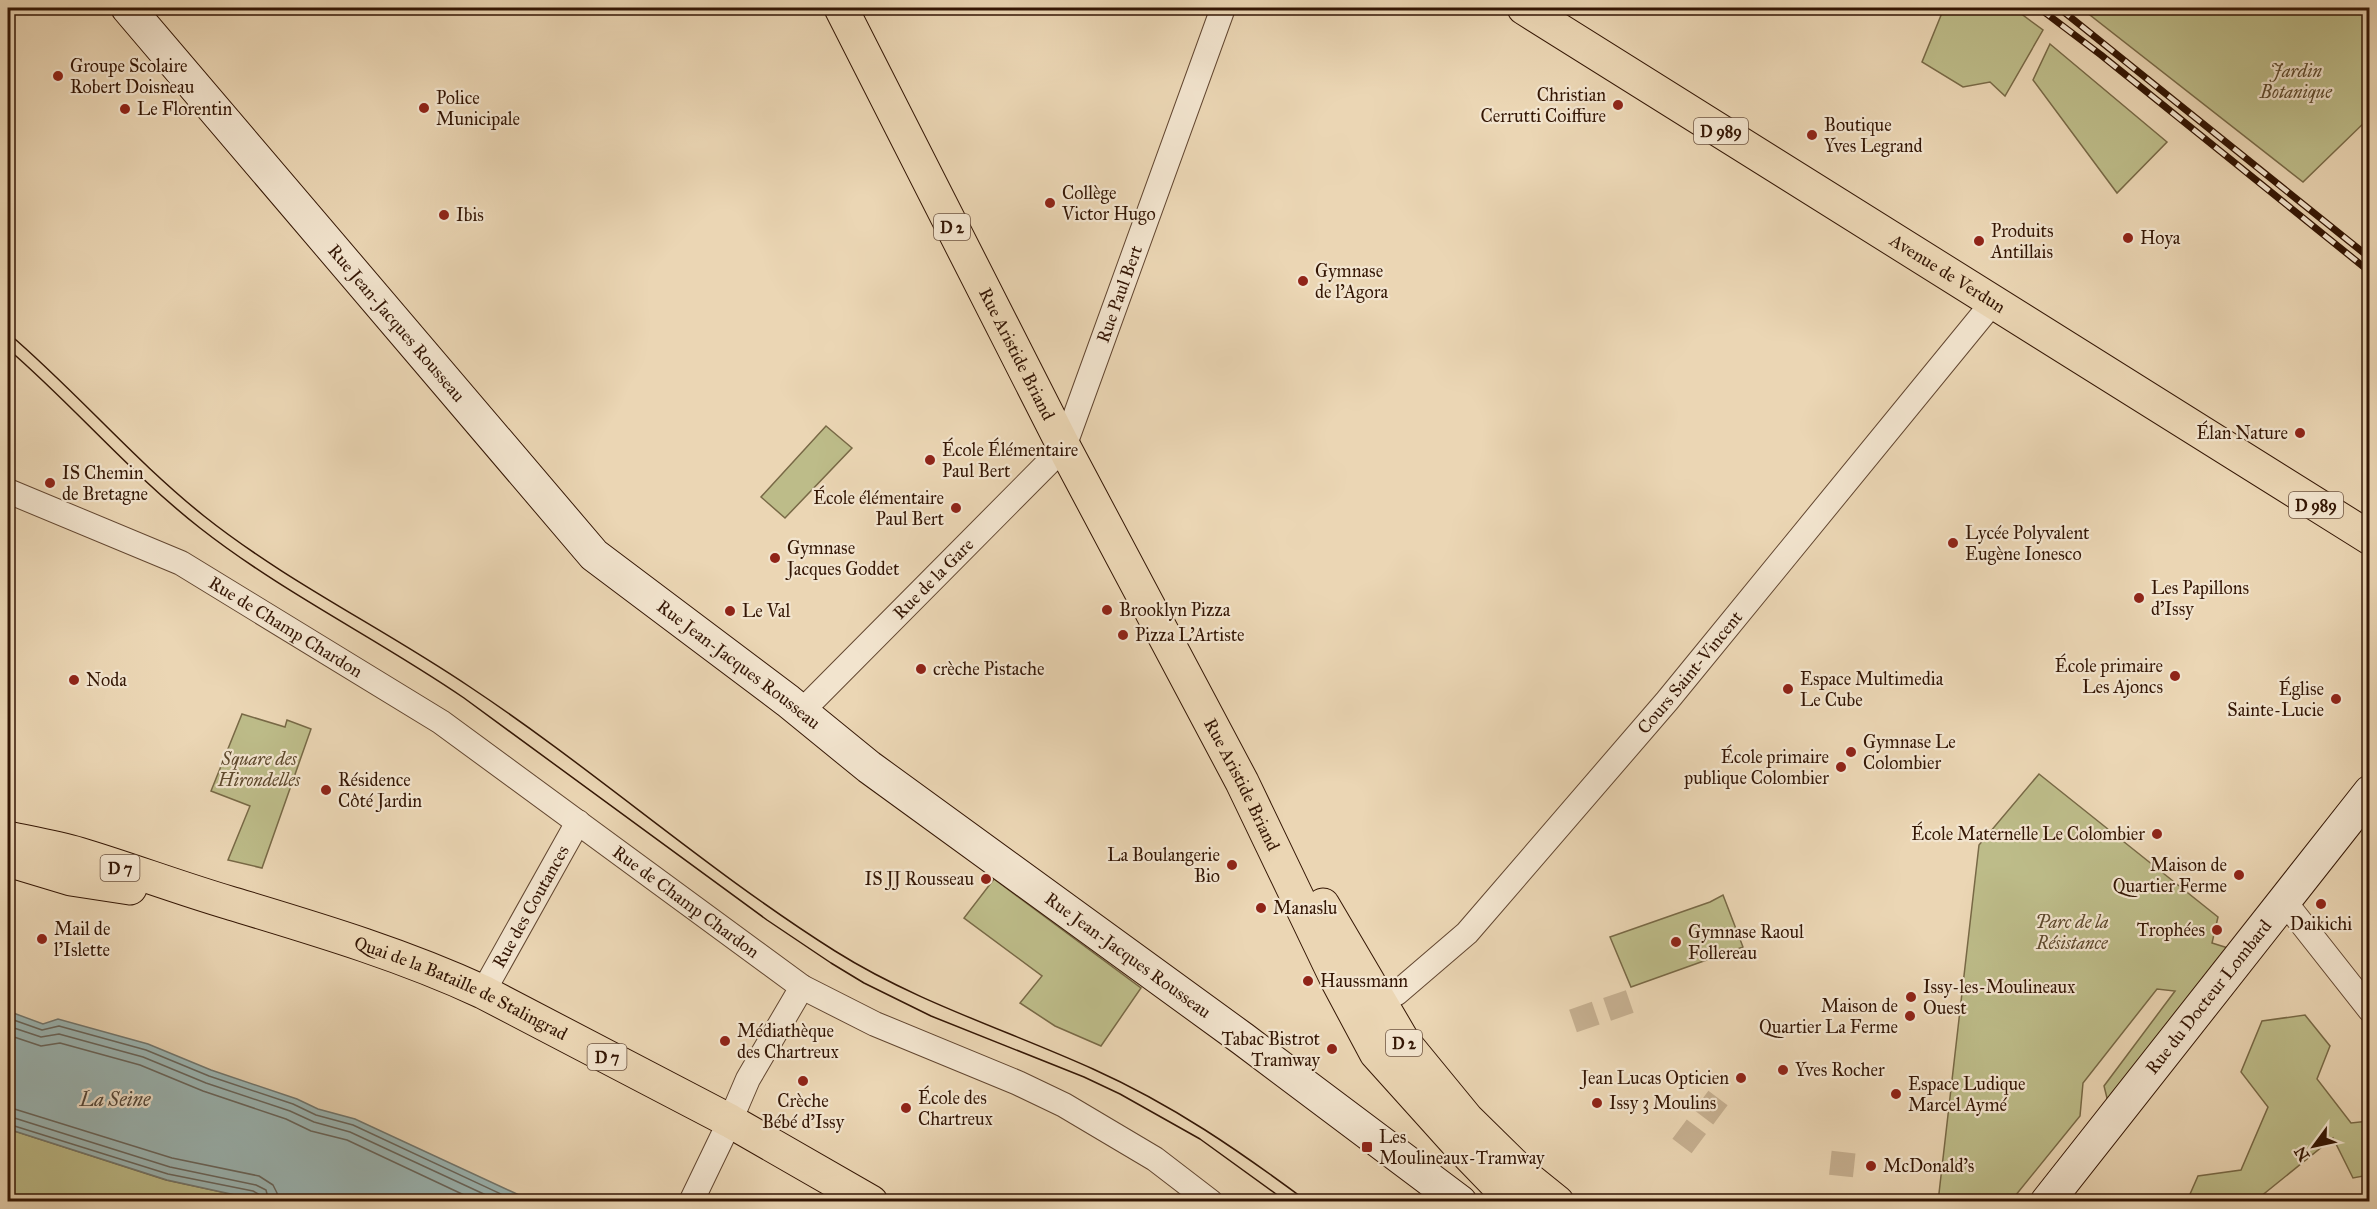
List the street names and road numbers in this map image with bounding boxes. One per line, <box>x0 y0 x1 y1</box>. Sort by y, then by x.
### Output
road number: D 989 <box>1694 118 1748 144</box>
road number: D 2 <box>934 214 970 240</box>
street label: Avenue de Verdun <box>1885 228 2010 318</box>
street label: Rue Jean-Jacques Rousseau <box>323 240 470 407</box>
street label: Rue Paul Bert <box>1092 242 1147 346</box>
street label: Rue Aristide Briand <box>974 284 1059 424</box>
road number: D 989 <box>2289 492 2343 518</box>
street label: Rue de la Gare <box>889 533 978 624</box>
street label: Rue de Champ Chardon <box>205 572 367 683</box>
street label: Rue Jean-Jacques Rousseau <box>652 595 825 734</box>
street label: Cours Saint-Vincent <box>1633 606 1747 738</box>
street label: Rue Aristide Briand <box>1199 715 1284 854</box>
street label: Rue des Coutances <box>488 841 574 972</box>
street label: Rue de Champ Chardon <box>608 841 764 963</box>
road number: D 7 <box>100 855 140 881</box>
street label: Rue Jean-Jacques Rousseau <box>1041 888 1216 1023</box>
street label: Rue du Docteur Lombard <box>2141 915 2276 1079</box>
street label: Quai de la Bataille de Stalingrad <box>351 932 571 1045</box>
road number: D 2 <box>1386 1030 1422 1056</box>
road number: D 7 <box>588 1044 626 1070</box>

